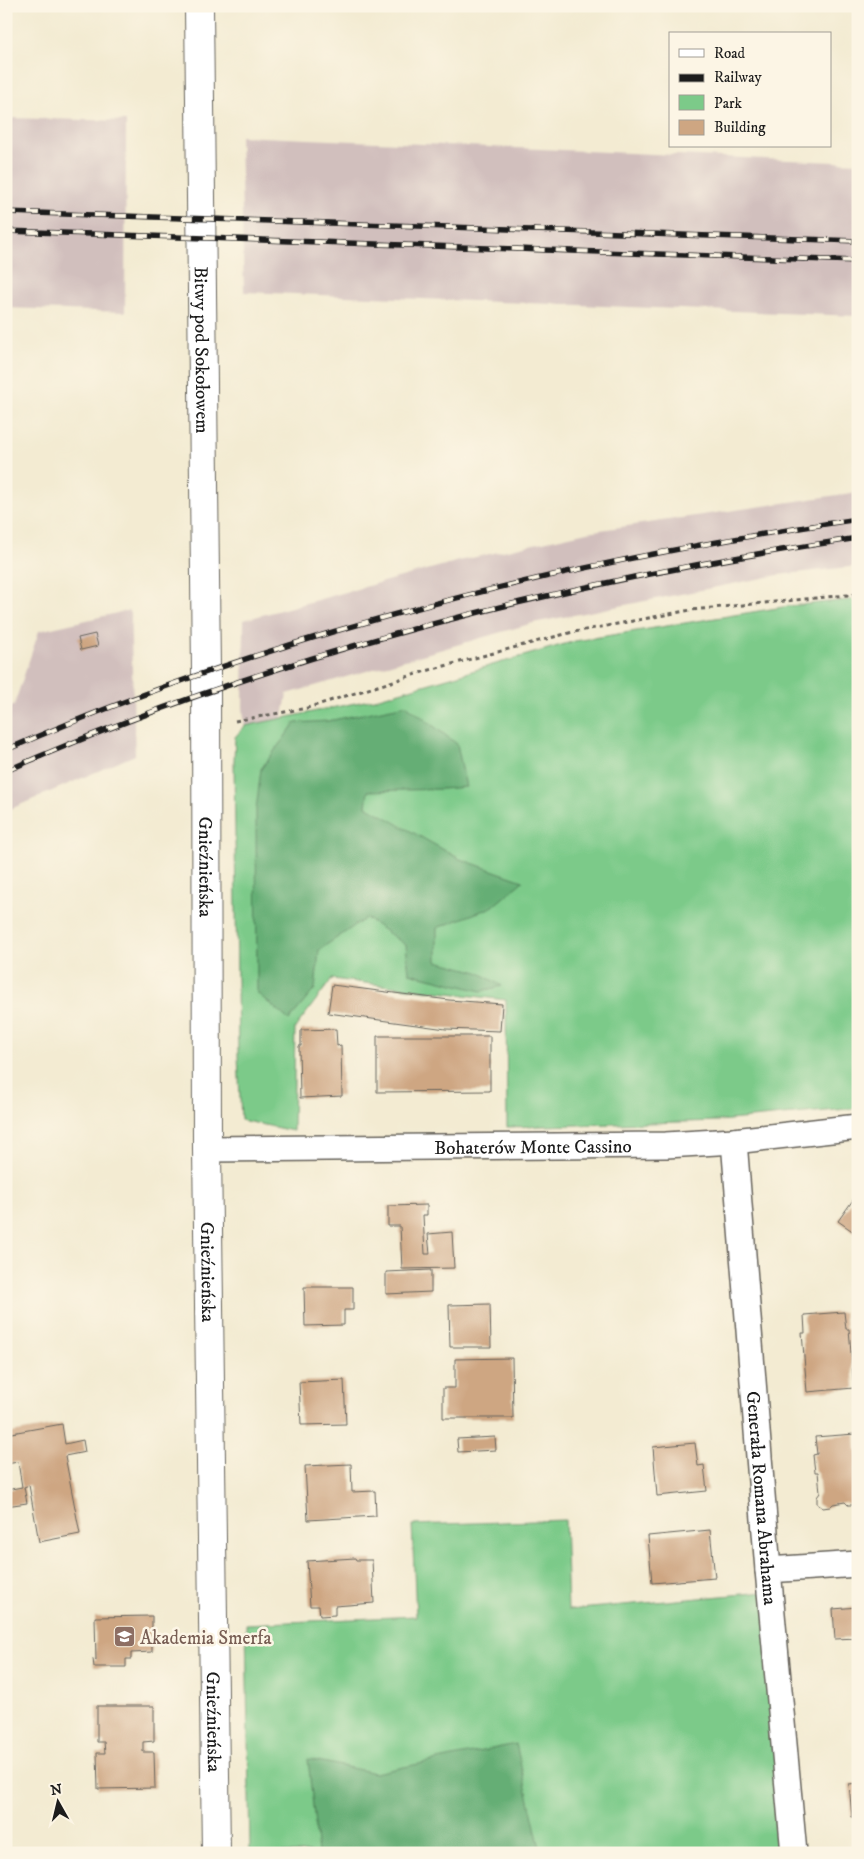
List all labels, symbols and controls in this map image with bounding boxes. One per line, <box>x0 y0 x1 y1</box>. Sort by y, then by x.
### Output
legend <box>669 32 832 148</box>
text: Road <box>714 44 746 63</box>
text: Railway <box>714 68 762 87</box>
text: Park <box>714 94 743 113</box>
text: Building <box>714 118 766 137</box>
street label: Bitwy pod Sokołowem <box>189 266 213 434</box>
street label: Gnieźnieńska <box>193 817 217 917</box>
street label: Bohaterów Monte Cassino <box>434 1135 632 1160</box>
street label: Gnieźnieńska <box>195 1221 219 1323</box>
street label: Generała Romana Abrahama <box>741 1390 781 1606</box>
school or university icon: Akademia Smerfa <box>112 1625 136 1649</box>
place label: Akademia Smerfa <box>140 1627 272 1650</box>
street label: Gnieźnieńska <box>201 1671 225 1772</box>
north arrow <box>32 1776 82 1826</box>
text: N <box>49 1780 64 1800</box>

